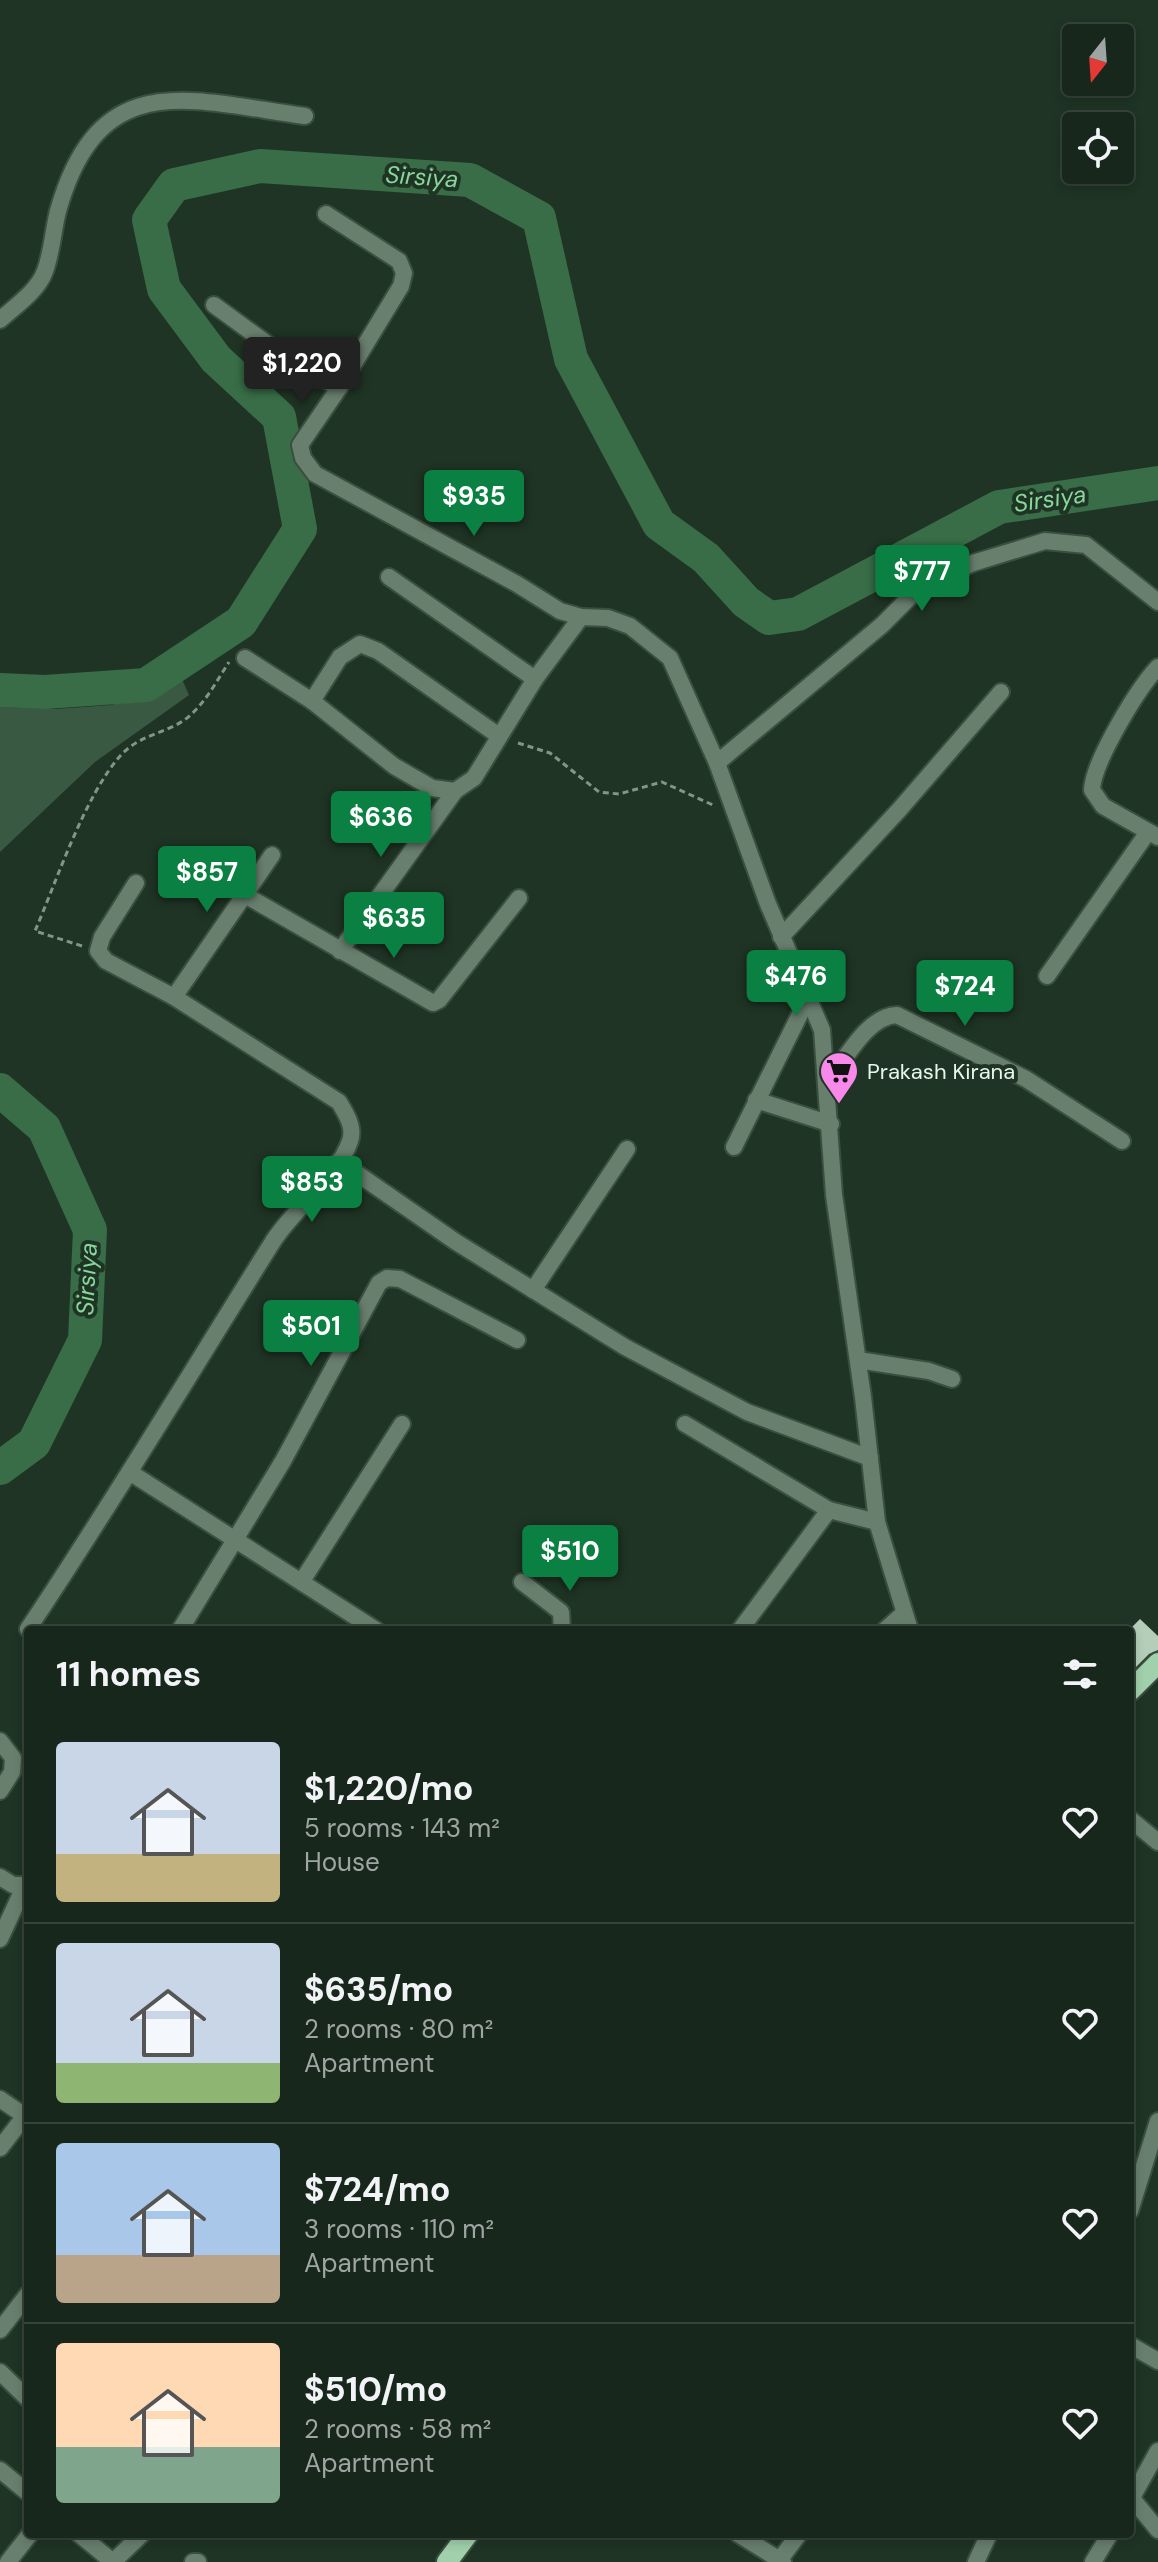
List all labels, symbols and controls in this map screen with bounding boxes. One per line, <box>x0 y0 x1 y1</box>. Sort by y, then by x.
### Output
north arrow <box>1062 24 1134 96</box>
map controls <box>1062 24 1134 184</box>
button: locate <box>1062 112 1134 184</box>
water label: Sirsiya <box>385 158 459 195</box>
pin: $1,220 <box>237 337 367 405</box>
text: $1,220 <box>262 346 342 380</box>
pin: $935 <box>427 470 521 538</box>
water label: Sirsiya <box>1012 478 1088 519</box>
text: $935 <box>442 479 506 513</box>
pin: $777 <box>875 545 969 613</box>
text: $777 <box>893 554 951 588</box>
pin: $636 <box>334 791 428 859</box>
text: $636 <box>349 800 413 834</box>
pin: $857 <box>160 846 254 914</box>
text: $857 <box>176 855 238 889</box>
pin: $635 <box>347 892 441 960</box>
text: $635 <box>362 901 426 935</box>
pin: $476 <box>749 950 843 1018</box>
text: $476 <box>765 959 827 993</box>
pin: $724 <box>918 960 1012 1028</box>
text: $724 <box>934 969 996 1003</box>
supermarket icon: Prakash Kirana <box>818 1050 860 1105</box>
place label: Prakash Kirana <box>867 1057 1015 1086</box>
pin: $853 <box>265 1156 359 1224</box>
text: $853 <box>280 1165 344 1199</box>
water label: Sirsiya <box>69 1242 104 1316</box>
pin: $501 <box>264 1300 358 1368</box>
text: $501 <box>281 1309 341 1343</box>
pin: $510 <box>523 1525 617 1593</box>
text: $510 <box>540 1534 600 1568</box>
text: 11 homes <box>56 1652 201 1697</box>
icon: filters <box>1058 1652 1102 1696</box>
text: $1,220/mo <box>304 1766 474 1811</box>
icon: home <box>120 1774 216 1870</box>
icon: heart <box>1058 1800 1102 1844</box>
text: 5 rooms · 143 m² <box>304 1811 500 1845</box>
text: House <box>304 1845 380 1879</box>
text: $635/mo <box>304 1967 453 2012</box>
icon: home <box>120 1975 216 2071</box>
icon: heart <box>1058 2001 1102 2045</box>
text: 2 rooms · 80 m² <box>304 2012 493 2046</box>
text: Apartment <box>304 2046 435 2080</box>
text: $724/mo <box>304 2167 451 2212</box>
icon: home <box>120 2175 216 2271</box>
icon: heart <box>1058 2201 1102 2245</box>
text: 3 rooms · 110 m² <box>304 2212 494 2246</box>
text: Apartment <box>304 2246 435 2280</box>
text: $510/mo <box>304 2367 447 2412</box>
icon: home <box>120 2375 216 2471</box>
icon: heart <box>1058 2401 1102 2445</box>
text: 2 rooms · 58 m² <box>304 2412 491 2446</box>
text: Apartment <box>304 2446 435 2480</box>

